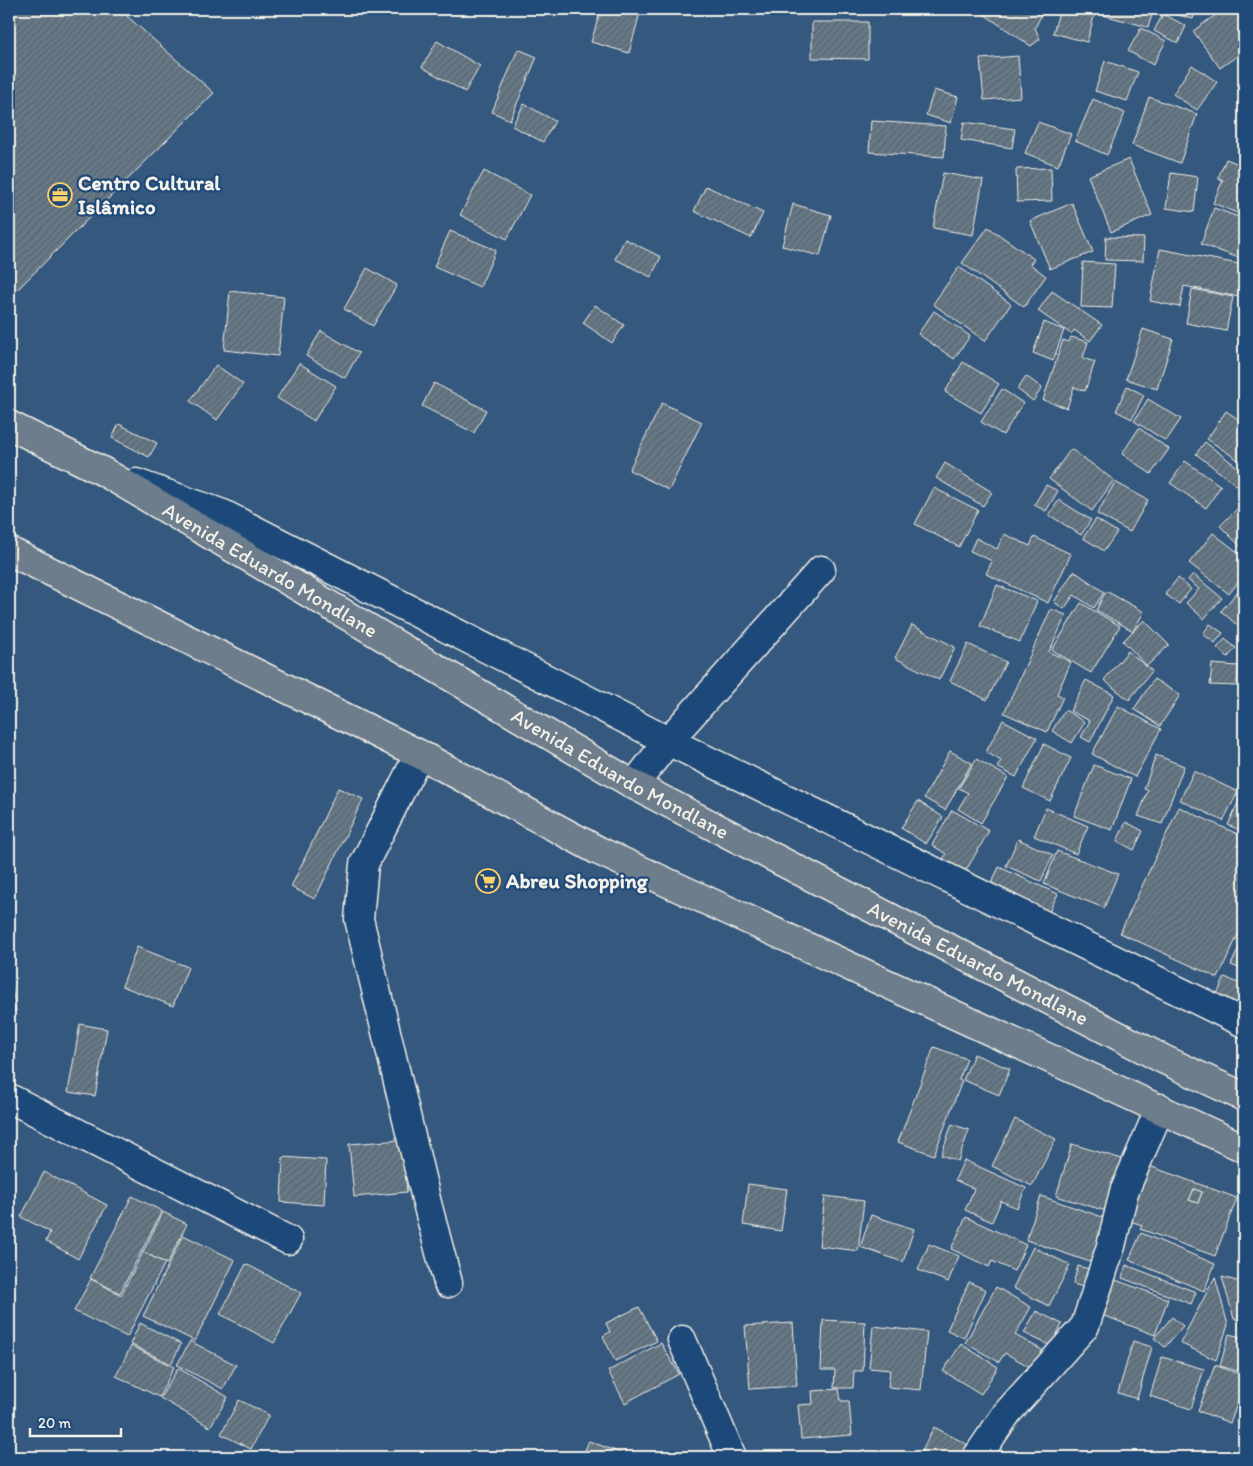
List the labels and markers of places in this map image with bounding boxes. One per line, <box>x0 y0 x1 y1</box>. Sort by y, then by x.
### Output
place label: Centro Cultural Islâmico <box>78 170 221 219</box>
office icon: Centro Cultural Islâmico <box>47 182 73 208</box>
supermarket icon: Abreu Shopping <box>475 868 501 894</box>
place label: Abreu Shopping <box>505 868 649 894</box>

